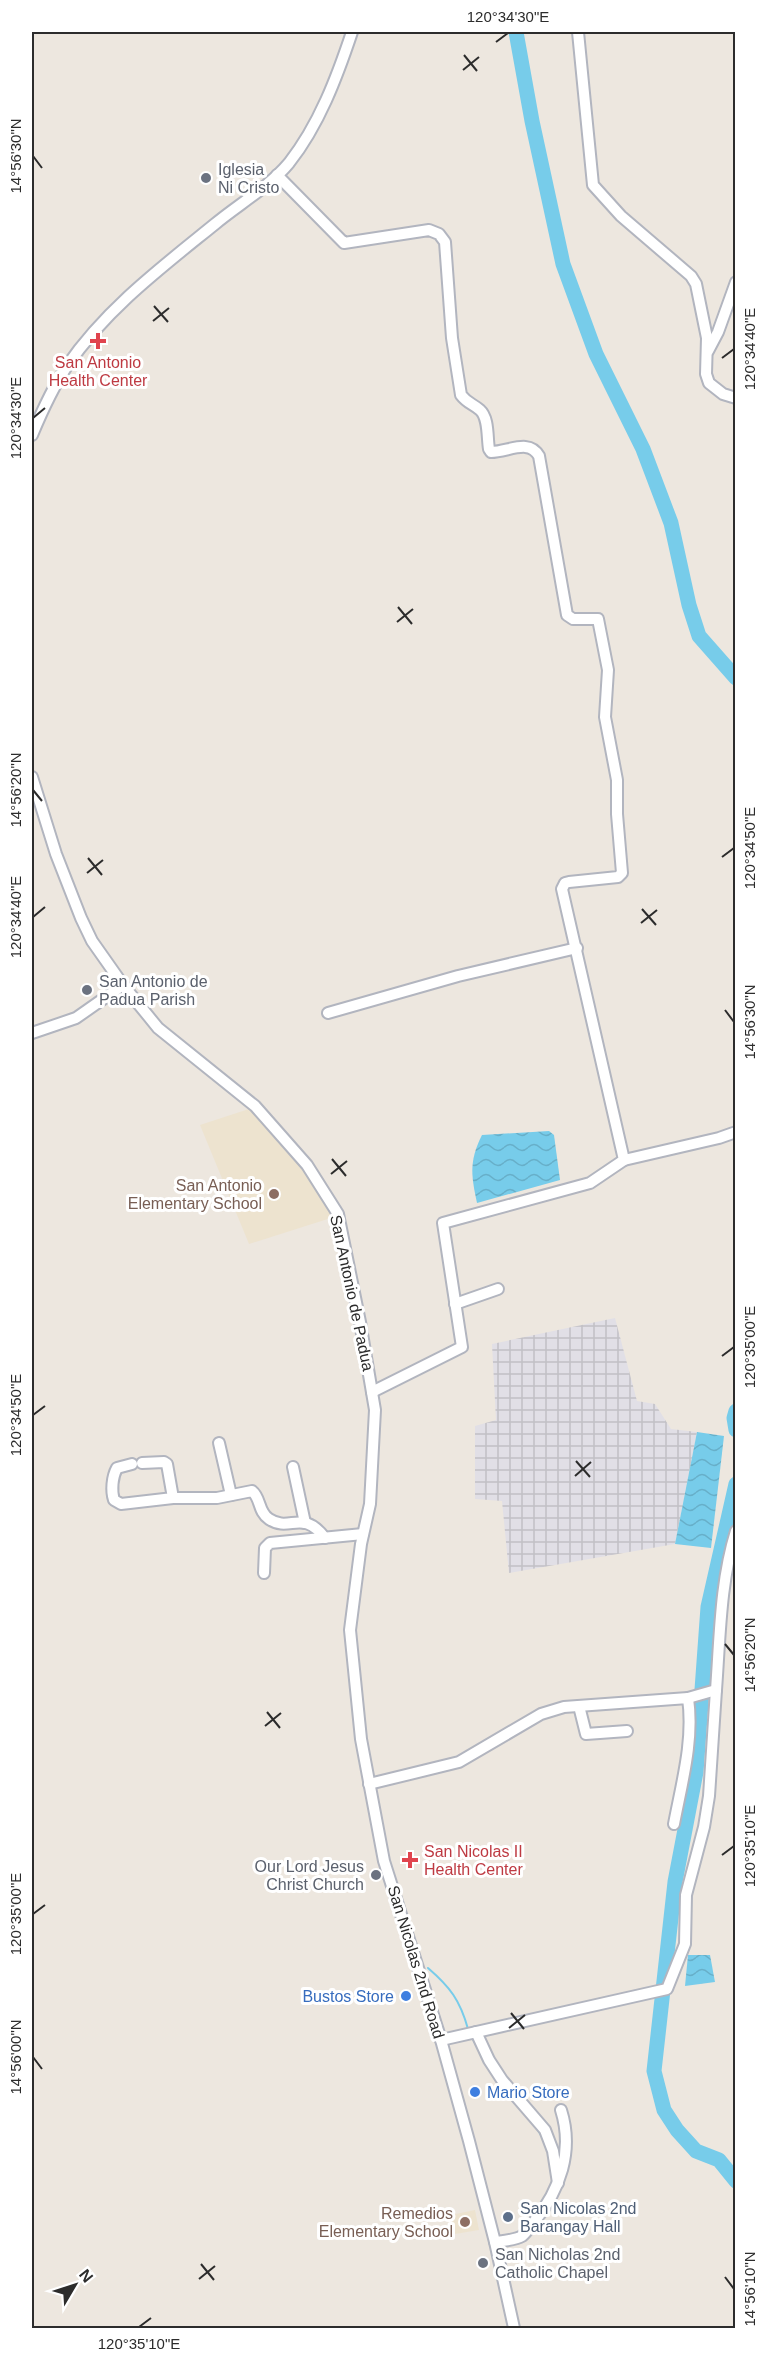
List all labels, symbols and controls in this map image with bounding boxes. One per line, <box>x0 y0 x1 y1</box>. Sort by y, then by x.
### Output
text: 120°34'30"E <box>467 8 549 25</box>
text: 14°56'30"N <box>7 118 24 194</box>
place label: Iglesia Ni Cristo <box>218 161 279 196</box>
marker: Iglesia Ni Cristo <box>199 171 213 185</box>
text: 120°34'40"E <box>741 308 758 390</box>
marker: San Antonio Health Center <box>89 332 107 350</box>
place label: San Antonio Health Center <box>49 354 148 389</box>
text: 120°34'30"E <box>7 377 24 459</box>
text: 14°56'20"N <box>7 752 24 828</box>
text: 120°34'50"E <box>741 807 758 889</box>
text: 120°34'40"E <box>7 876 24 958</box>
place label: San Antonio de Padua Parish <box>99 973 208 1008</box>
marker: San Antonio de Padua Parish <box>80 983 94 997</box>
text: 14°56'30"N <box>741 984 758 1060</box>
place label: San Antonio Elementary School <box>128 1177 262 1212</box>
marker: San Antonio Elementary School <box>267 1187 281 1201</box>
street label: San Antonio de Padua <box>327 1213 377 1373</box>
text: 120°35'00"E <box>741 1306 758 1388</box>
text: 120°34'50"E <box>7 1374 24 1456</box>
text: 14°56'20"N <box>741 1617 758 1693</box>
text: 120°35'10"E <box>741 1805 758 1887</box>
place label: San Nicolas II Health Center <box>424 1843 523 1878</box>
marker: San Nicolas II Health Center <box>401 1851 419 1869</box>
place label: Our Lord Jesus Christ Church <box>255 1858 364 1893</box>
marker: Our Lord Jesus Christ Church <box>369 1868 383 1882</box>
text: 120°35'00"E <box>7 1873 24 1955</box>
street label: San Nicolas 2nd Road <box>385 1883 447 2041</box>
place label: Bustos Store <box>302 1988 394 2005</box>
marker: Bustos Store <box>399 1989 413 2003</box>
text: 14°56'00"N <box>7 2019 24 2095</box>
place label: Mario Store <box>487 2084 570 2101</box>
marker: Mario Store <box>468 2085 482 2099</box>
place label: San Nicolas 2nd Barangay Hall <box>520 2200 637 2235</box>
place label: Remedios Elementary School <box>319 2205 453 2240</box>
marker: San Nicolas 2nd Barangay Hall <box>501 2210 515 2224</box>
marker: Remedios Elementary School <box>458 2215 472 2229</box>
place label: San Nicholas 2nd Catholic Chapel <box>495 2246 620 2281</box>
text: 14°56'10"N <box>741 2251 758 2327</box>
north arrow <box>45 2255 105 2315</box>
marker: San Nicholas 2nd Catholic Chapel <box>476 2256 490 2270</box>
text: N <box>76 2266 97 2286</box>
text: 120°35'10"E <box>98 2335 180 2352</box>

